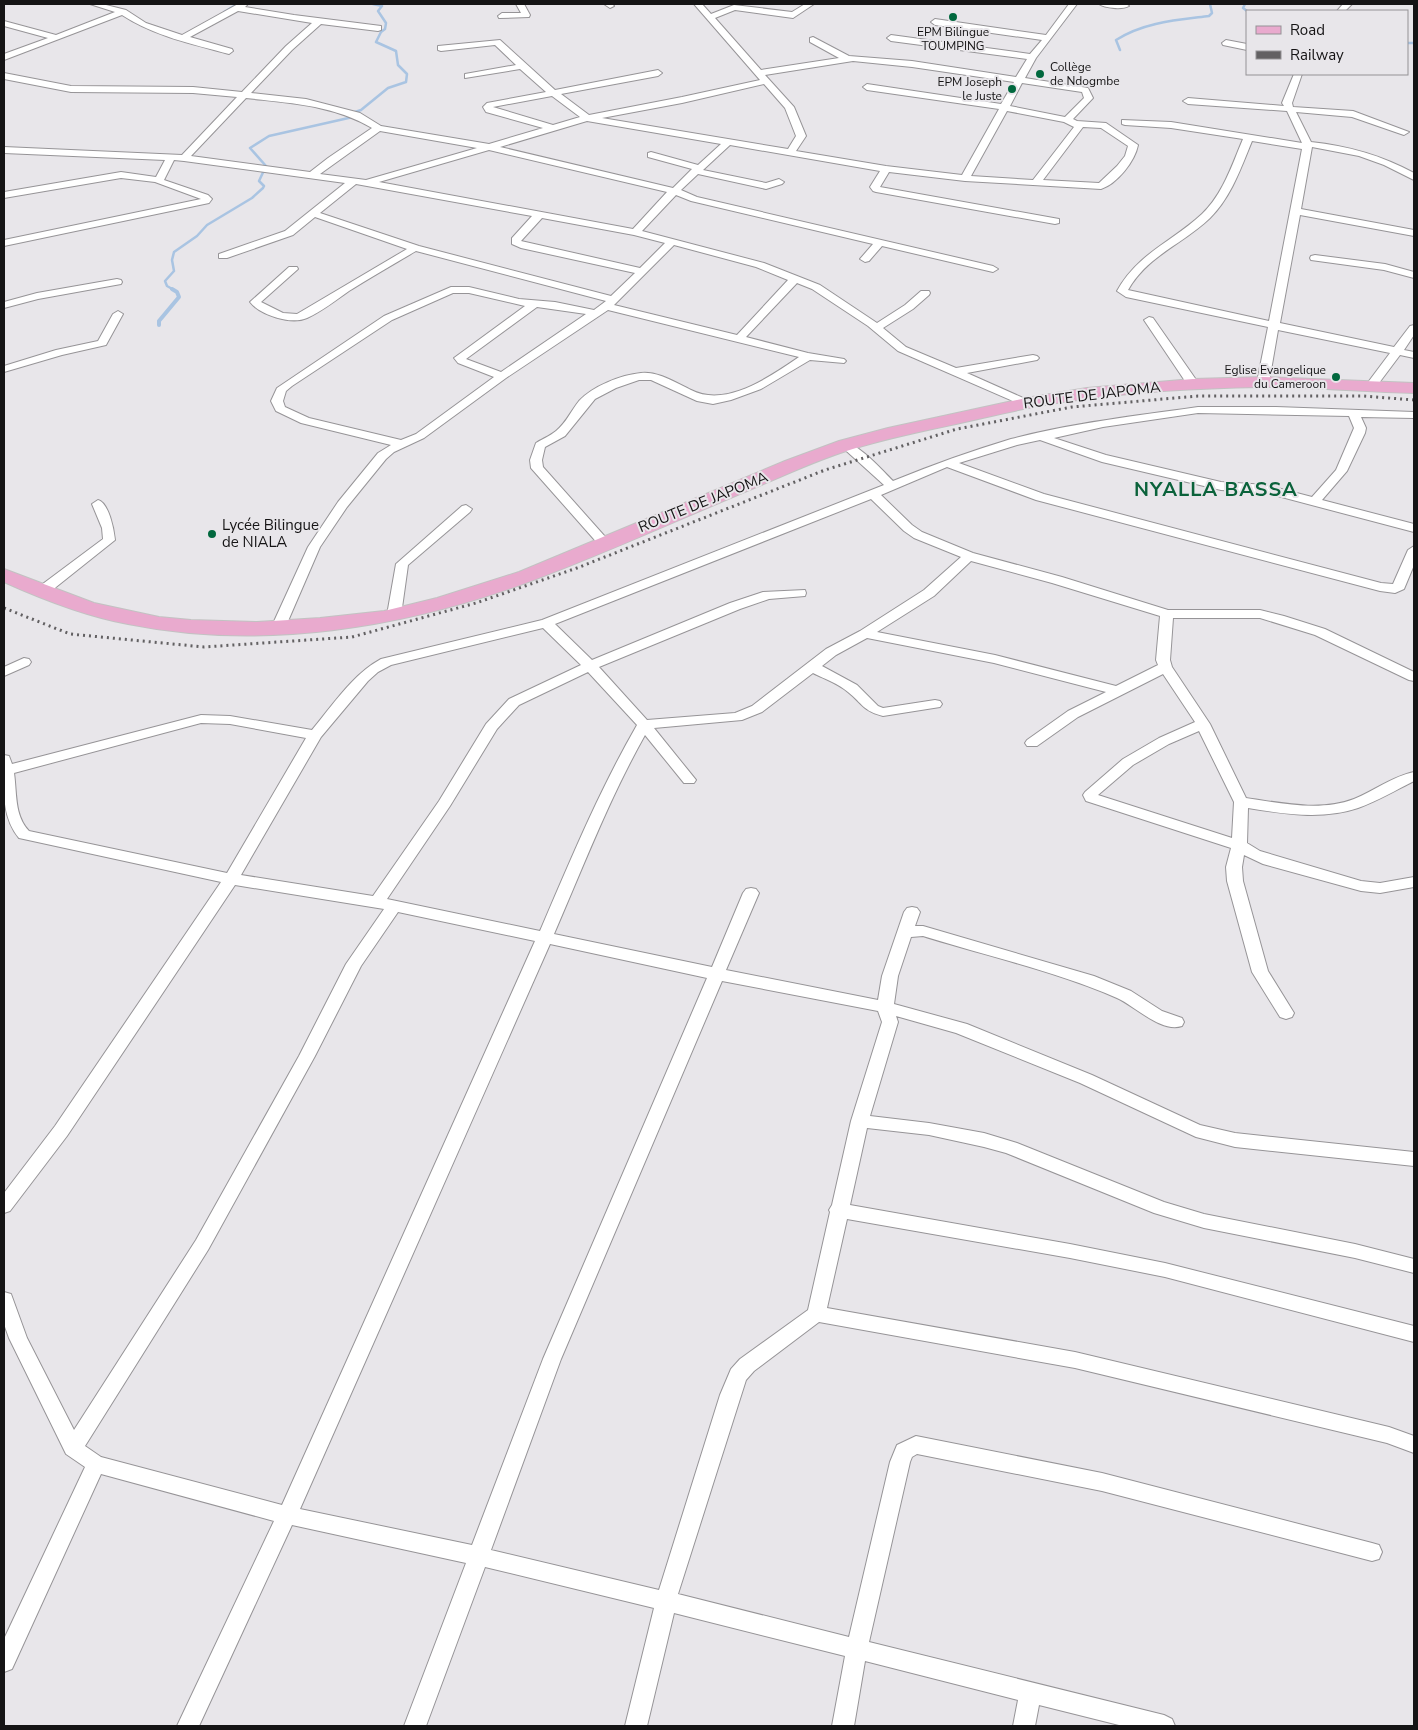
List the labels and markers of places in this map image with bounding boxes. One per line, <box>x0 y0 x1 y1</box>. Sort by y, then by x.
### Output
marker: EPM Bilingue TOUMPING <box>947 11 959 23</box>
place label: EPM Bilingue TOUMPING <box>917 24 989 54</box>
place label: Collège de Ndogmbe <box>1050 59 1120 89</box>
marker: Collège de Ndogmbe <box>1034 68 1046 80</box>
place label: EPM Joseph le Juste <box>938 74 1002 104</box>
marker: EPM Joseph le Juste <box>1006 83 1018 95</box>
place label: Eglise Evangelique du Cameroon <box>1224 362 1326 392</box>
marker: Eglise Evangelique du Cameroon <box>1330 371 1342 383</box>
place label: Lycée Bilingue de NIALA <box>222 515 319 552</box>
marker: Lycée Bilingue de NIALA <box>206 528 218 540</box>

